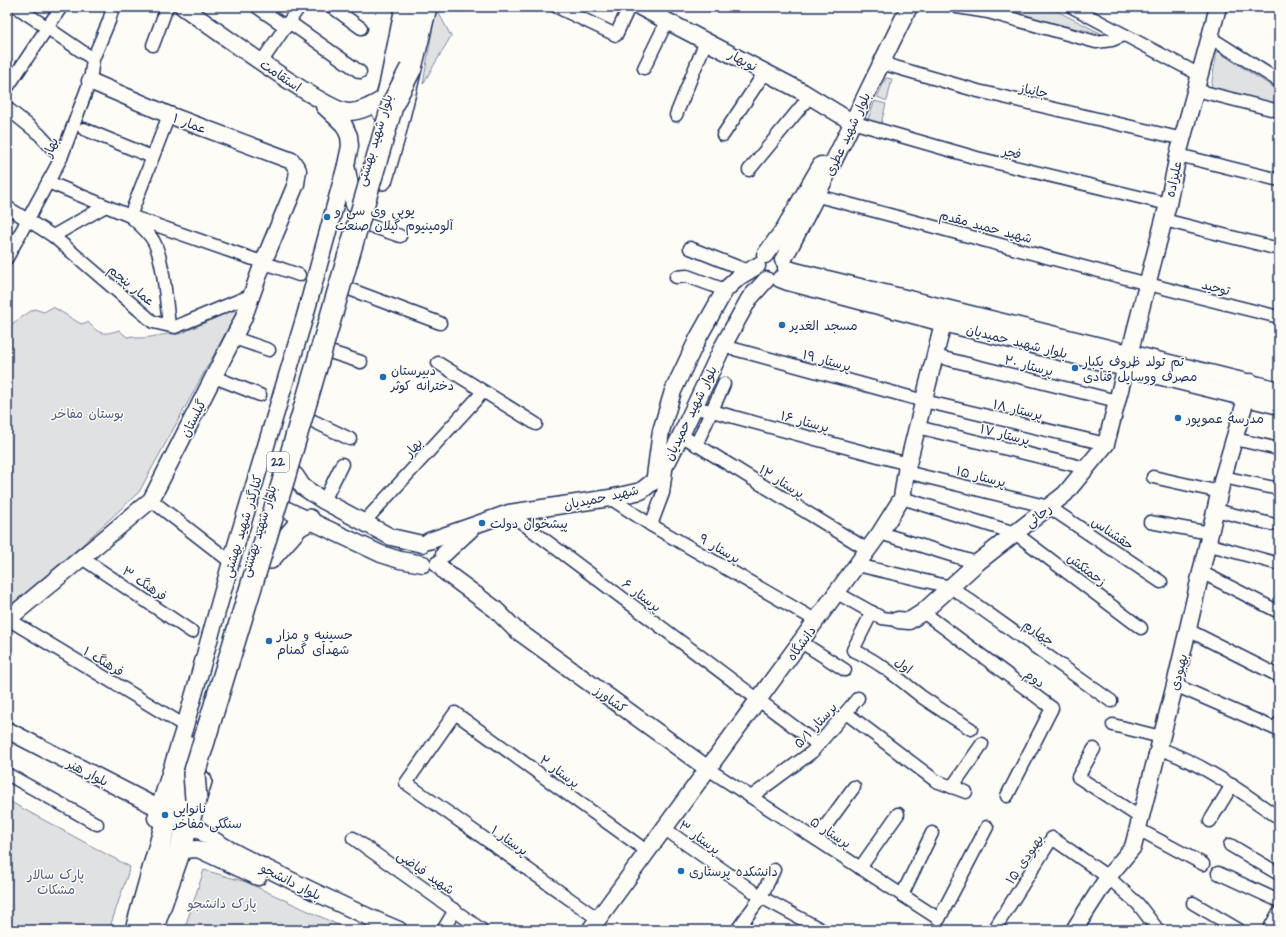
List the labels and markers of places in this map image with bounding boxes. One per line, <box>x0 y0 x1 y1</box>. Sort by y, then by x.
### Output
place label: یوپی وی سی و آلومینیوم گیلان صنعت <box>334 202 454 236</box>
marker: یوپی وی سی و آلومینیوم گیلان صنعت <box>322 212 332 222</box>
place label: مسجد الغدیر <box>789 317 857 335</box>
marker: مسجد الغدیر <box>777 320 787 330</box>
place label: تم تولد ظروف یکبار مصرف ووسایل قنادی <box>1082 353 1197 386</box>
place label: دبیرستان دخترانه کوثر <box>390 362 454 395</box>
marker: تم تولد ظروف یکبار مصرف ووسایل قنادی <box>1070 363 1080 373</box>
marker: دبیرستان دخترانه کوثر <box>378 372 388 382</box>
place label: مدرسه عموپور <box>1185 410 1264 428</box>
marker: مدرسه عموپور <box>1173 413 1183 423</box>
place label: پیشخوان دولت <box>490 515 568 533</box>
marker: پیشخوان دولت <box>477 518 487 528</box>
place label: حسینیه و مزار شهدای گمنام <box>276 626 353 660</box>
marker: حسینیه و مزار شهدای گمنام <box>264 636 274 646</box>
place label: نانوایی سنگکی مفاخر <box>172 800 242 833</box>
marker: نانوایی سنگکی مفاخر <box>160 810 170 820</box>
place label: دانشکده پرستاری <box>689 863 778 881</box>
marker: دانشکده پرستاری <box>676 866 686 876</box>

